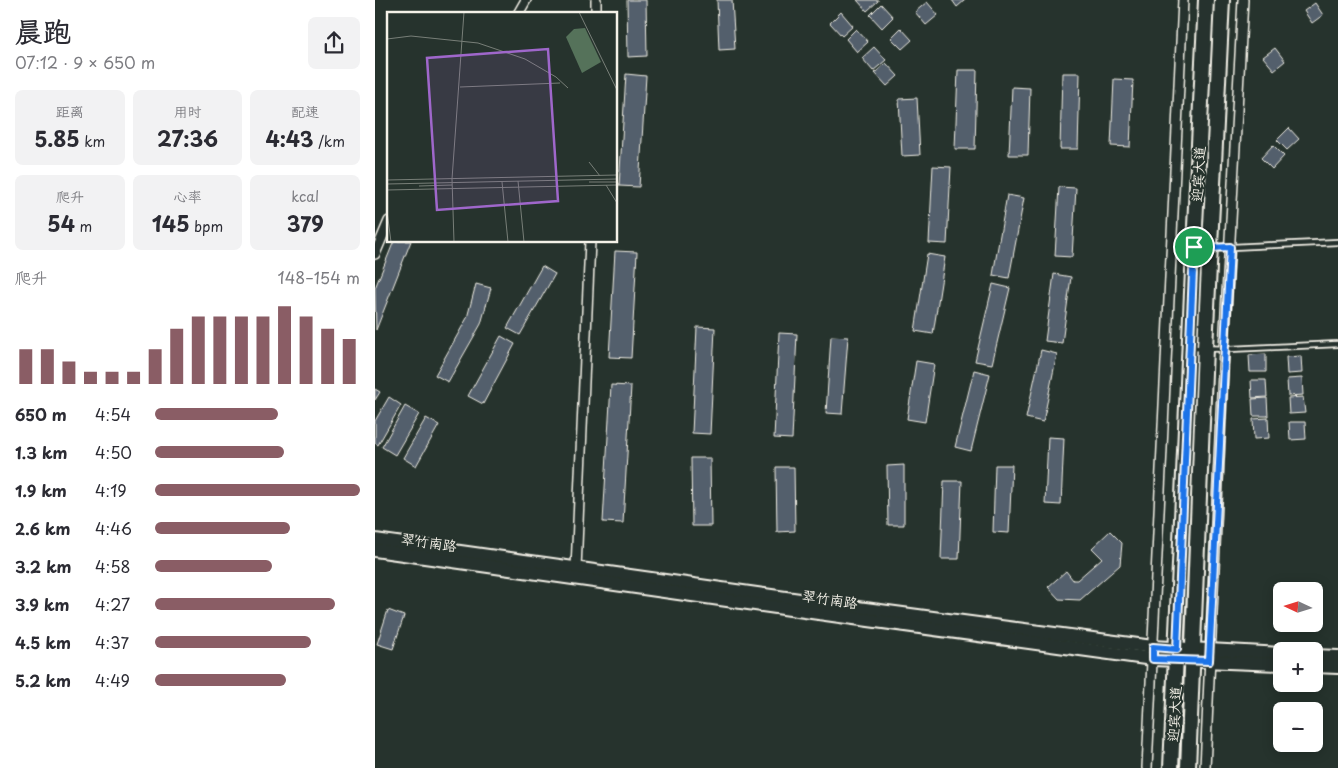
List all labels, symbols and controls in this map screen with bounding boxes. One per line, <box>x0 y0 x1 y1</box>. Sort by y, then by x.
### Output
text: 晨跑 <box>15 9 71 52</box>
inset map <box>387 12 617 242</box>
button: share <box>308 17 360 69</box>
text: 07:12 · 9 × 650 m <box>15 50 155 74</box>
text: 距离 <box>56 101 84 122</box>
text: 用时 <box>173 101 201 122</box>
text: 配速 <box>291 101 319 122</box>
text: 5.85 <box>34 122 80 154</box>
text: 27:36 <box>157 122 218 154</box>
text: 4:43 <box>265 122 314 154</box>
text: km <box>80 131 105 152</box>
text: /km <box>314 131 345 152</box>
street label: 迎宾大道 <box>1186 145 1210 203</box>
text: 爬升 <box>56 186 84 207</box>
text: 心率 <box>173 186 201 207</box>
text: kcal <box>291 186 319 207</box>
text: 54 <box>47 207 75 239</box>
text: 145 <box>152 207 190 239</box>
text: 379 <box>287 207 324 239</box>
text: m <box>75 216 92 237</box>
text: bpm <box>190 216 223 237</box>
pin <box>1173 226 1215 268</box>
icon: arrive <box>1180 233 1208 261</box>
text: 爬升 <box>15 265 47 289</box>
text: 148–154 m <box>278 265 360 289</box>
text: 650 m <box>15 402 67 426</box>
text: 4:54 <box>95 402 131 426</box>
text: 1.3 km <box>15 440 67 464</box>
text: 4:50 <box>95 440 132 464</box>
text: 1.9 km <box>15 478 67 502</box>
text: 4:19 <box>95 478 127 502</box>
text: 2.6 km <box>15 516 71 540</box>
text: 4:46 <box>95 516 132 540</box>
street label: 翠竹南路 <box>400 528 458 556</box>
text: 3.2 km <box>15 554 72 578</box>
text: 4:58 <box>95 554 130 578</box>
north arrow <box>1273 582 1323 632</box>
map controls <box>1273 582 1323 752</box>
street label: 翠竹南路 <box>801 585 859 613</box>
text: 3.9 km <box>15 592 70 616</box>
text: 4:27 <box>95 592 130 616</box>
text: 4.5 km <box>15 630 71 654</box>
text: 4:37 <box>95 630 129 654</box>
button: + <box>1273 642 1323 692</box>
text: 5.2 km <box>15 668 71 692</box>
text: 4:49 <box>95 668 130 692</box>
street label: 迎宾大道 <box>1162 685 1186 743</box>
button: − <box>1273 702 1323 752</box>

